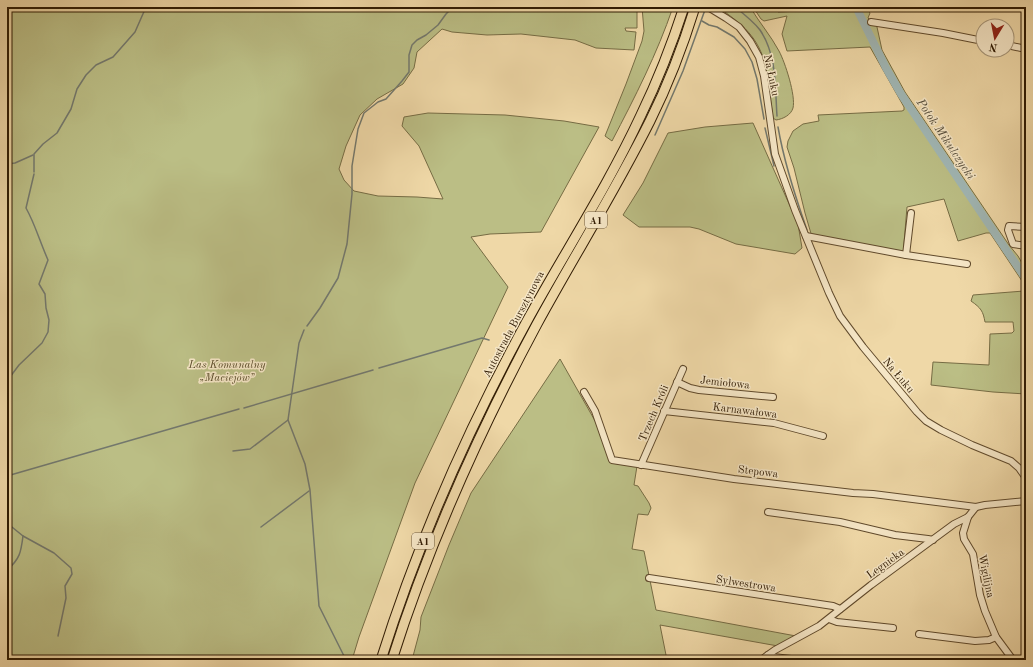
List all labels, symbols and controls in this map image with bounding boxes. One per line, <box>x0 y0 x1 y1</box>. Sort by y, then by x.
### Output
north arrow <box>975 18 1015 58</box>
text: N <box>988 40 999 53</box>
street label: Na Łuku <box>761 54 780 97</box>
water label: Potok Mikulczycki <box>913 96 977 182</box>
road number: A1 <box>585 212 607 228</box>
street label: Autostrada Bursztynowa <box>482 269 547 380</box>
street label: Na Łuku <box>880 356 916 396</box>
park label: Las Komunalny „Maciejów” <box>188 360 266 384</box>
street label: Jemiołowa <box>699 375 751 392</box>
street label: Trzech Króli <box>638 384 671 444</box>
street label: Karnawałowa <box>712 402 778 421</box>
street label: Stepowa <box>737 465 779 480</box>
road number: A1 <box>412 533 434 549</box>
street label: Legnicka <box>865 547 907 581</box>
street label: Wigilijna <box>976 554 996 600</box>
street label: Sylwestrowa <box>715 574 777 595</box>

